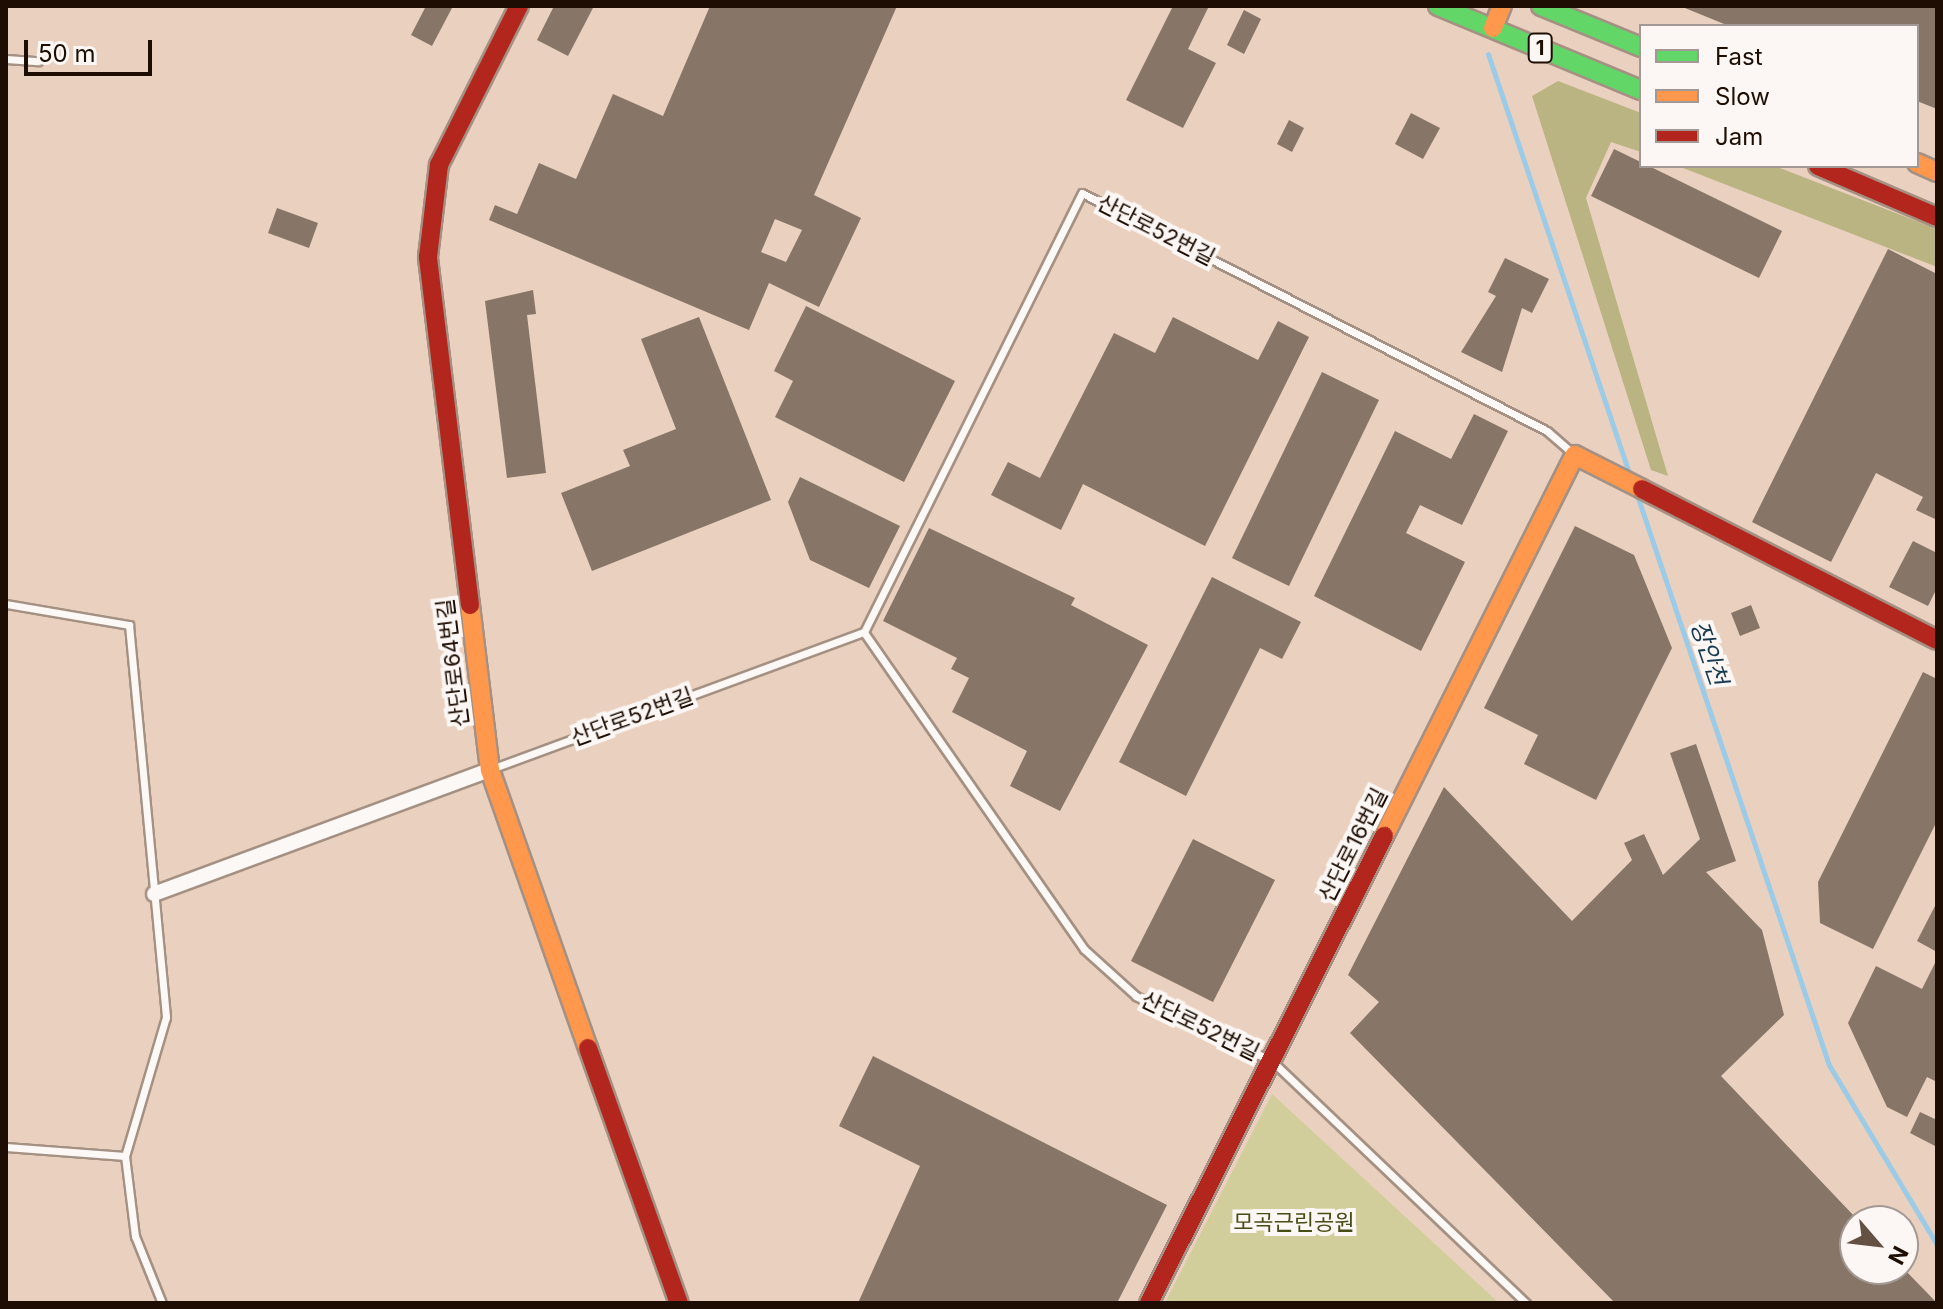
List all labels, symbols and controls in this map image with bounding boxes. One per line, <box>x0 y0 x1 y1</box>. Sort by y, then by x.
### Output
scale bar <box>28 24 156 74</box>
legend <box>1639 24 1919 168</box>
road number: 1 <box>1526 32 1554 64</box>
text: 50 m <box>38 39 96 68</box>
text: Fast <box>1715 42 1763 71</box>
text: Slow <box>1715 82 1770 111</box>
text: Jam <box>1715 122 1763 151</box>
street label: 산단로52번길 <box>1093 189 1219 271</box>
street label: 산단로64번길 <box>432 597 474 729</box>
water label: 장안천 <box>1685 617 1733 689</box>
street label: 산단로52번길 <box>567 683 697 751</box>
street label: 산단로16번길 <box>1313 784 1393 906</box>
street label: 산단로52번길 <box>1137 986 1263 1066</box>
north arrow <box>1839 1205 1919 1285</box>
park label: 모곡근린공원 <box>1233 1210 1355 1236</box>
text: N <box>1883 1242 1914 1269</box>

